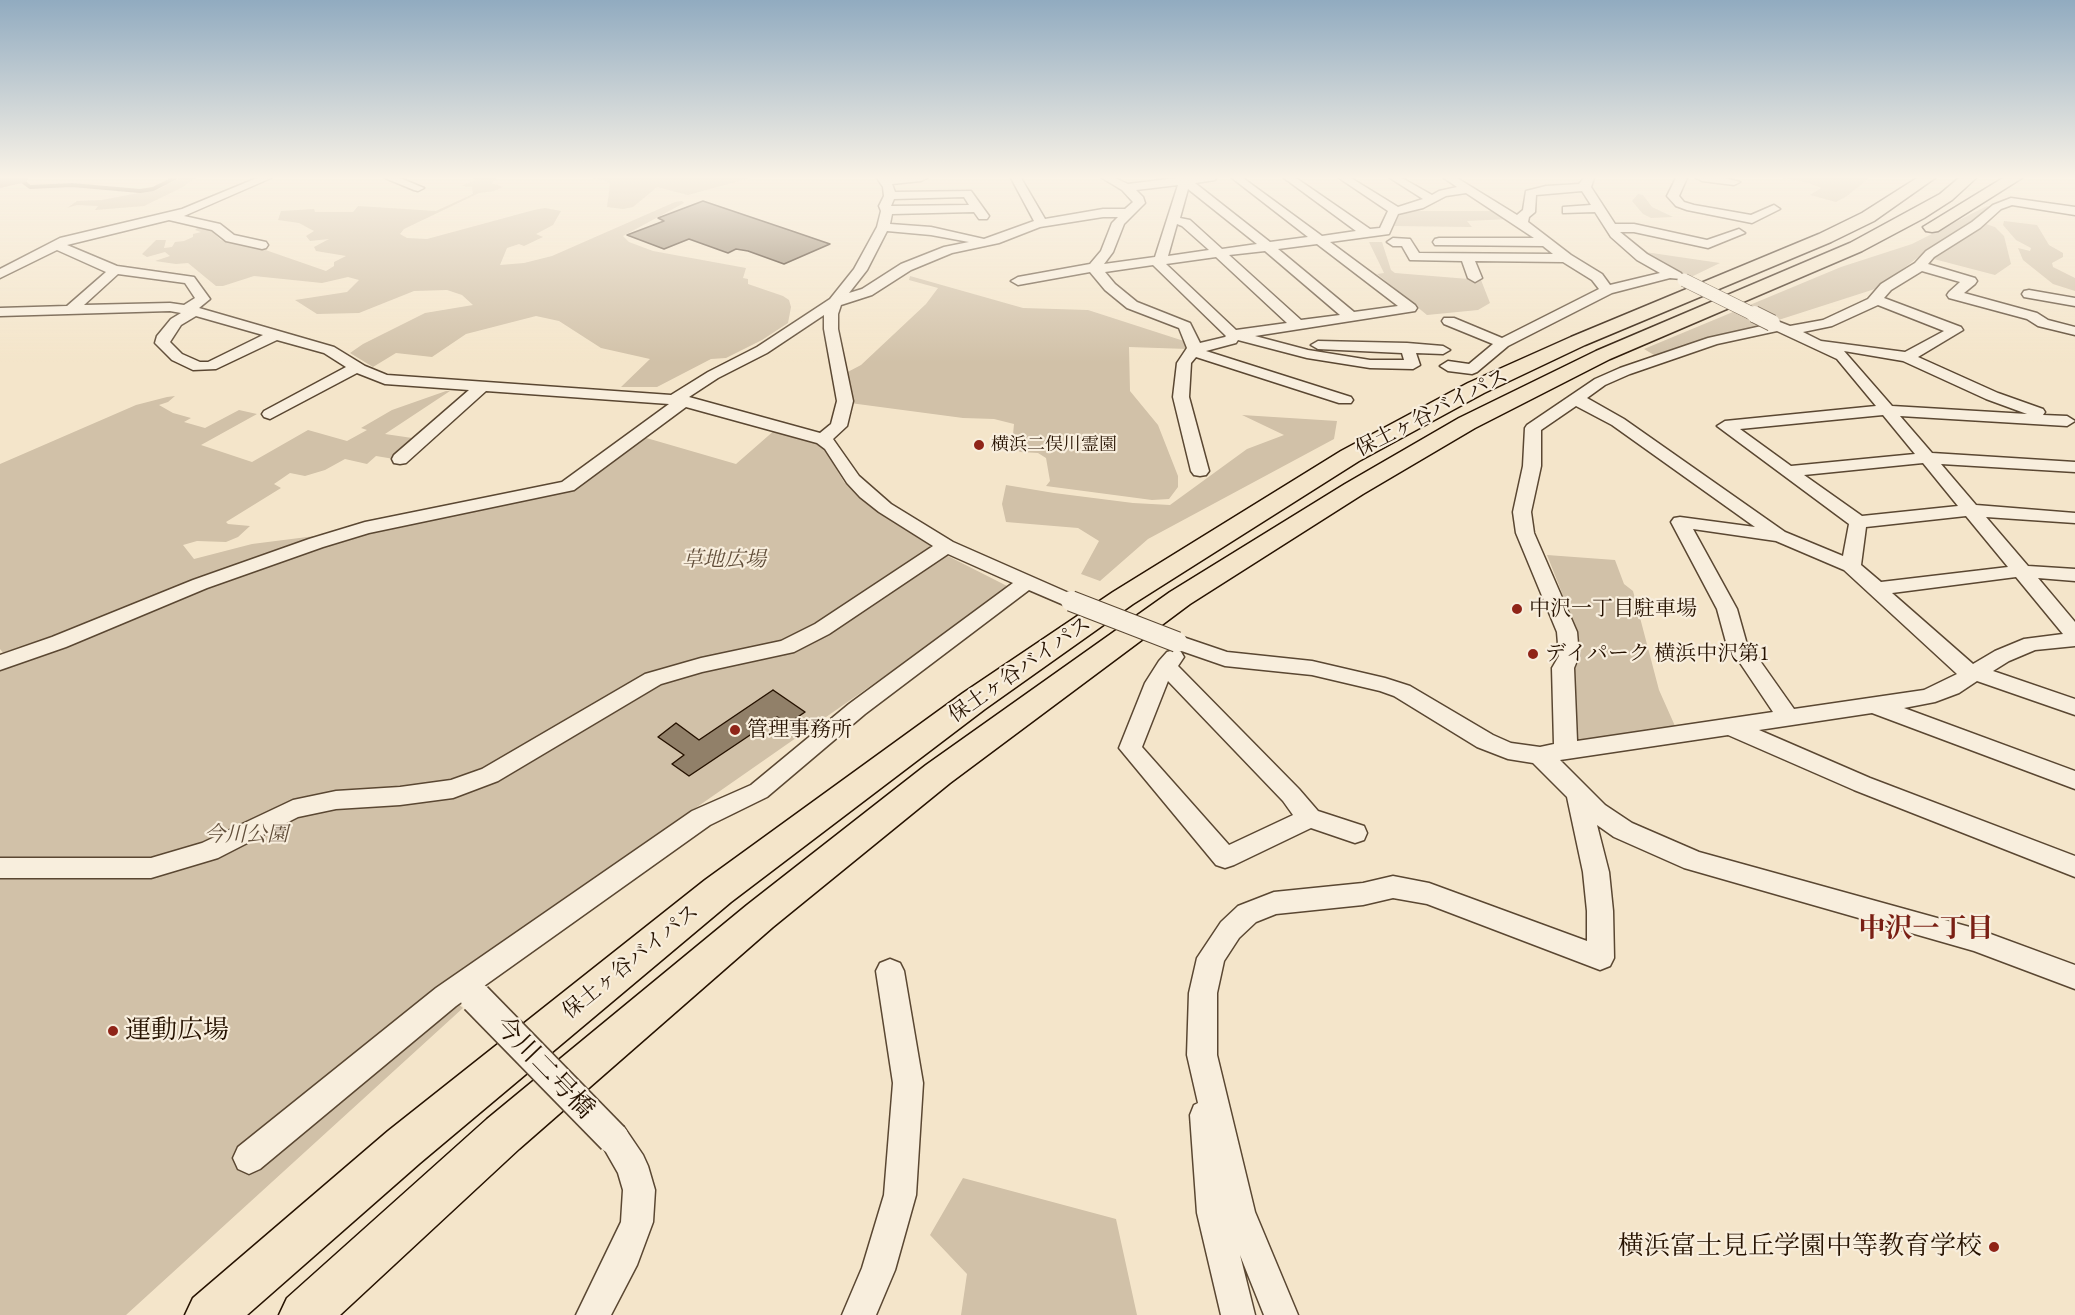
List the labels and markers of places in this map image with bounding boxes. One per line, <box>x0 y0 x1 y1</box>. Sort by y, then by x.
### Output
place label: 横浜二俣川霊園 <box>991 434 1117 456</box>
marker: 横浜二俣川霊園 <box>972 438 986 452</box>
place label: 中沢一丁目駐車場 <box>1529 596 1697 622</box>
marker: 中沢一丁目駐車場 <box>1510 602 1524 616</box>
place label: デイパーク 横浜中沢第1 <box>1545 641 1769 667</box>
marker: デイパーク 横浜中沢第1 <box>1526 647 1540 661</box>
place label: 管理事務所 <box>747 717 852 743</box>
marker: 管理事務所 <box>728 723 742 737</box>
place label: 運動広場 <box>125 1015 229 1047</box>
marker: 運動広場 <box>106 1024 120 1038</box>
place label: 横浜富士見丘学園中等教育学校 <box>1618 1231 1982 1263</box>
marker: 横浜富士見丘学園中等教育学校 <box>1987 1240 2001 1254</box>

